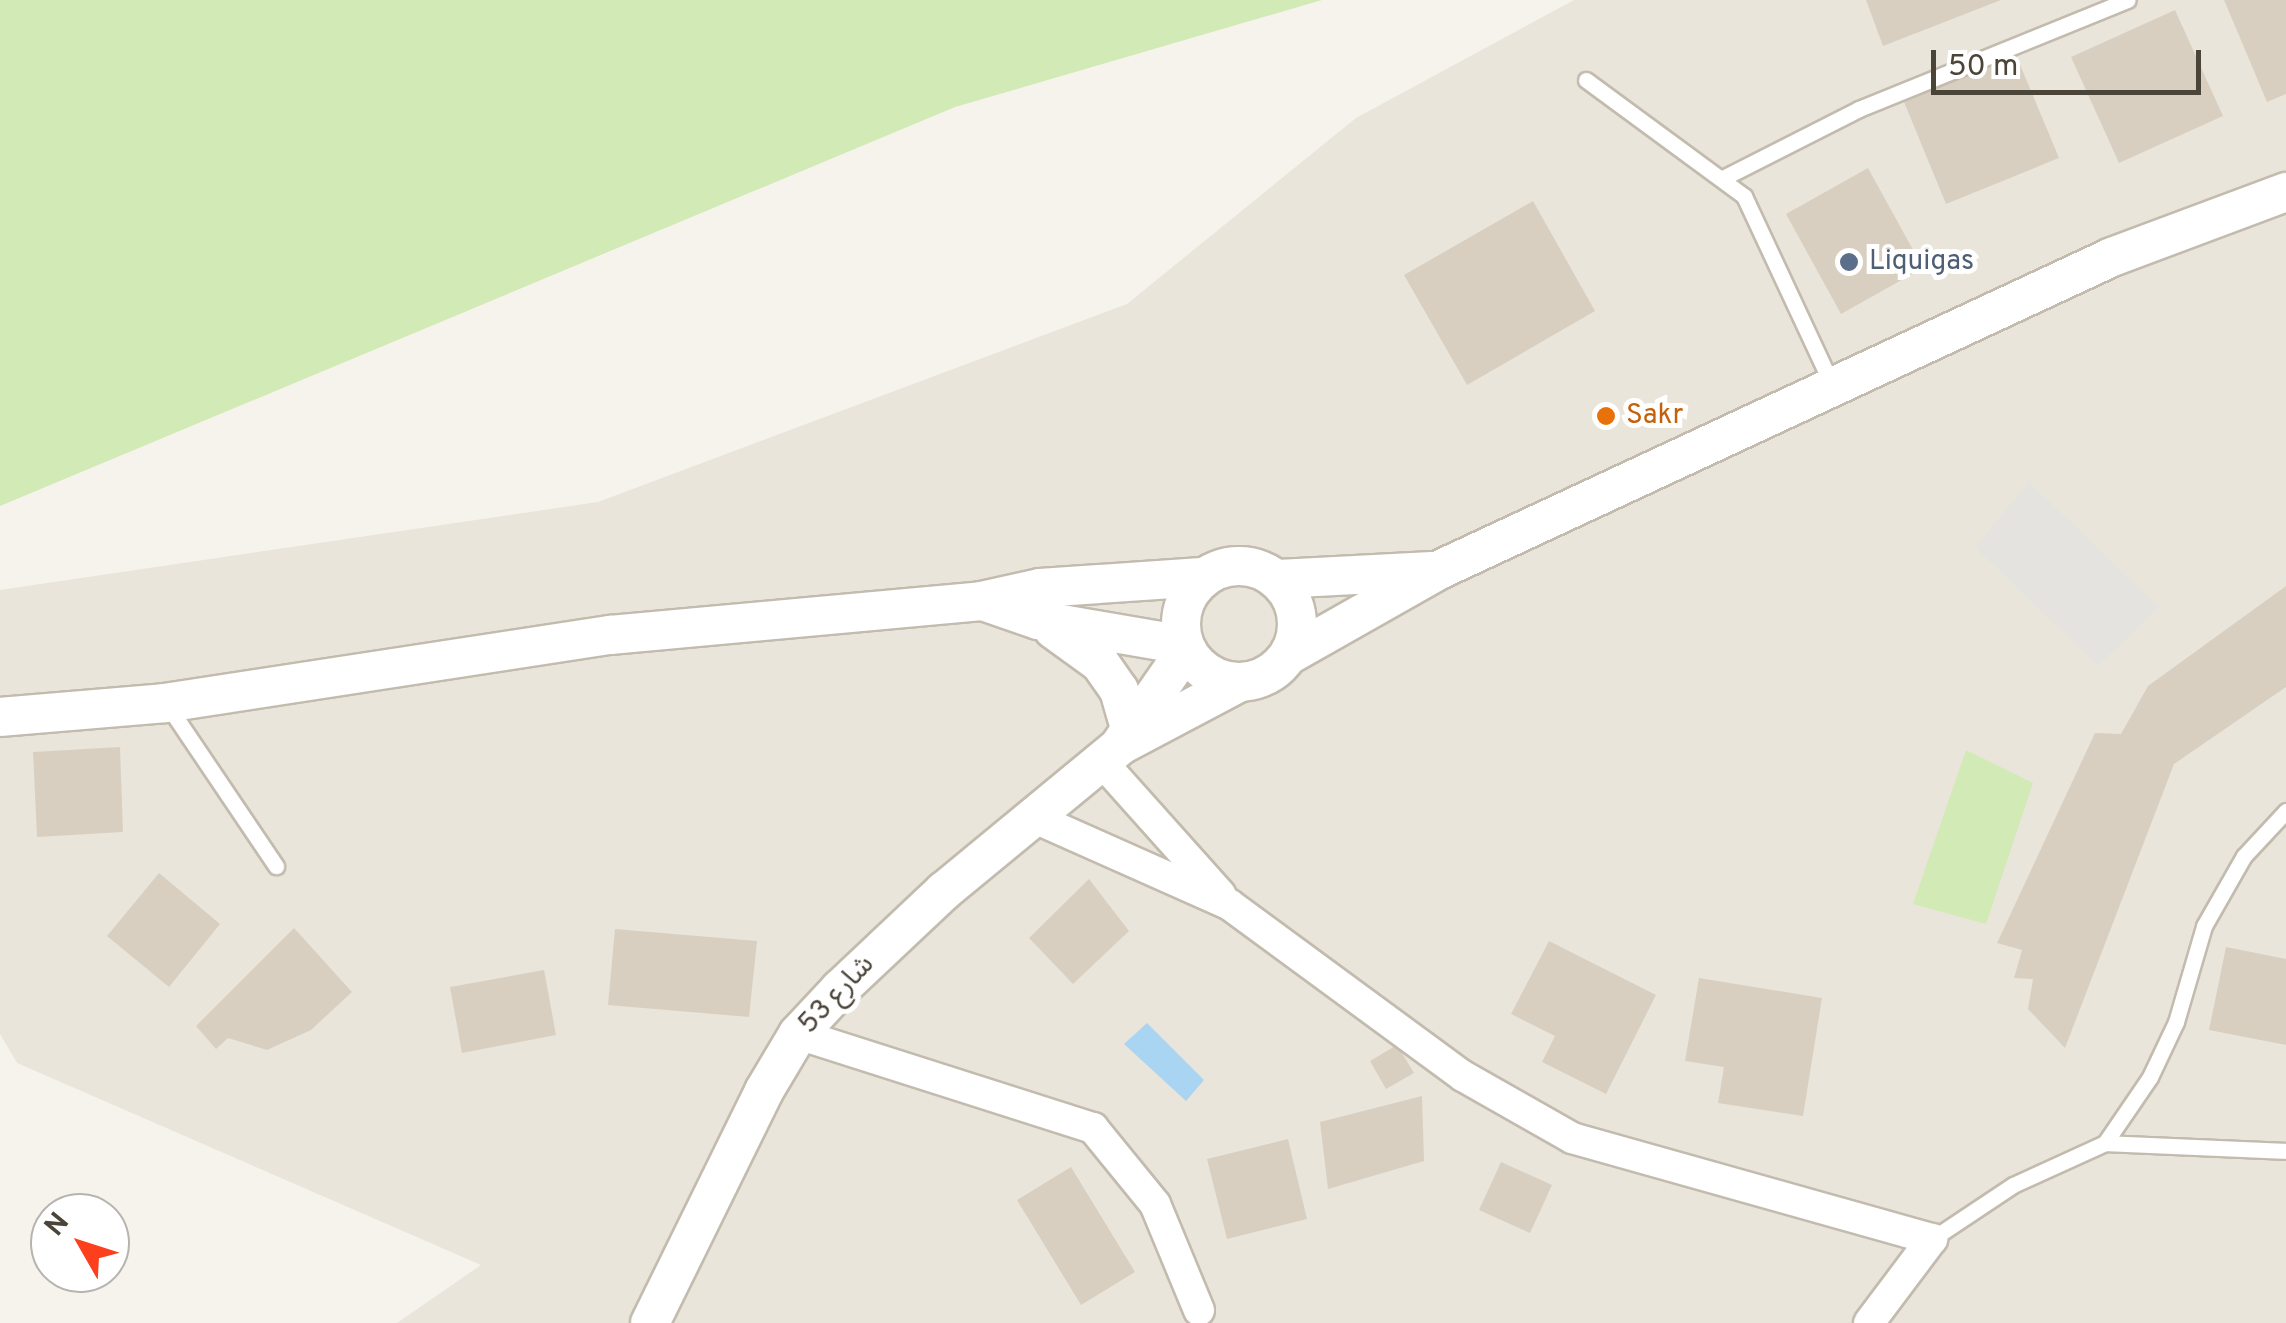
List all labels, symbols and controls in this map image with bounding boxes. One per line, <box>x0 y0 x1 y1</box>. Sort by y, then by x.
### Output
scale bar <box>1936 30 2206 92</box>
text: 50 m <box>1948 49 2018 86</box>
place label: Liquigas <box>1869 245 1974 279</box>
marker: Liquigas <box>1838 251 1860 273</box>
place label: Sakr <box>1626 399 1683 433</box>
marker: Sakr <box>1595 405 1617 427</box>
street label: شارع 53 <box>792 949 882 1041</box>
north arrow <box>30 1193 130 1293</box>
text: N <box>38 1206 79 1245</box>

